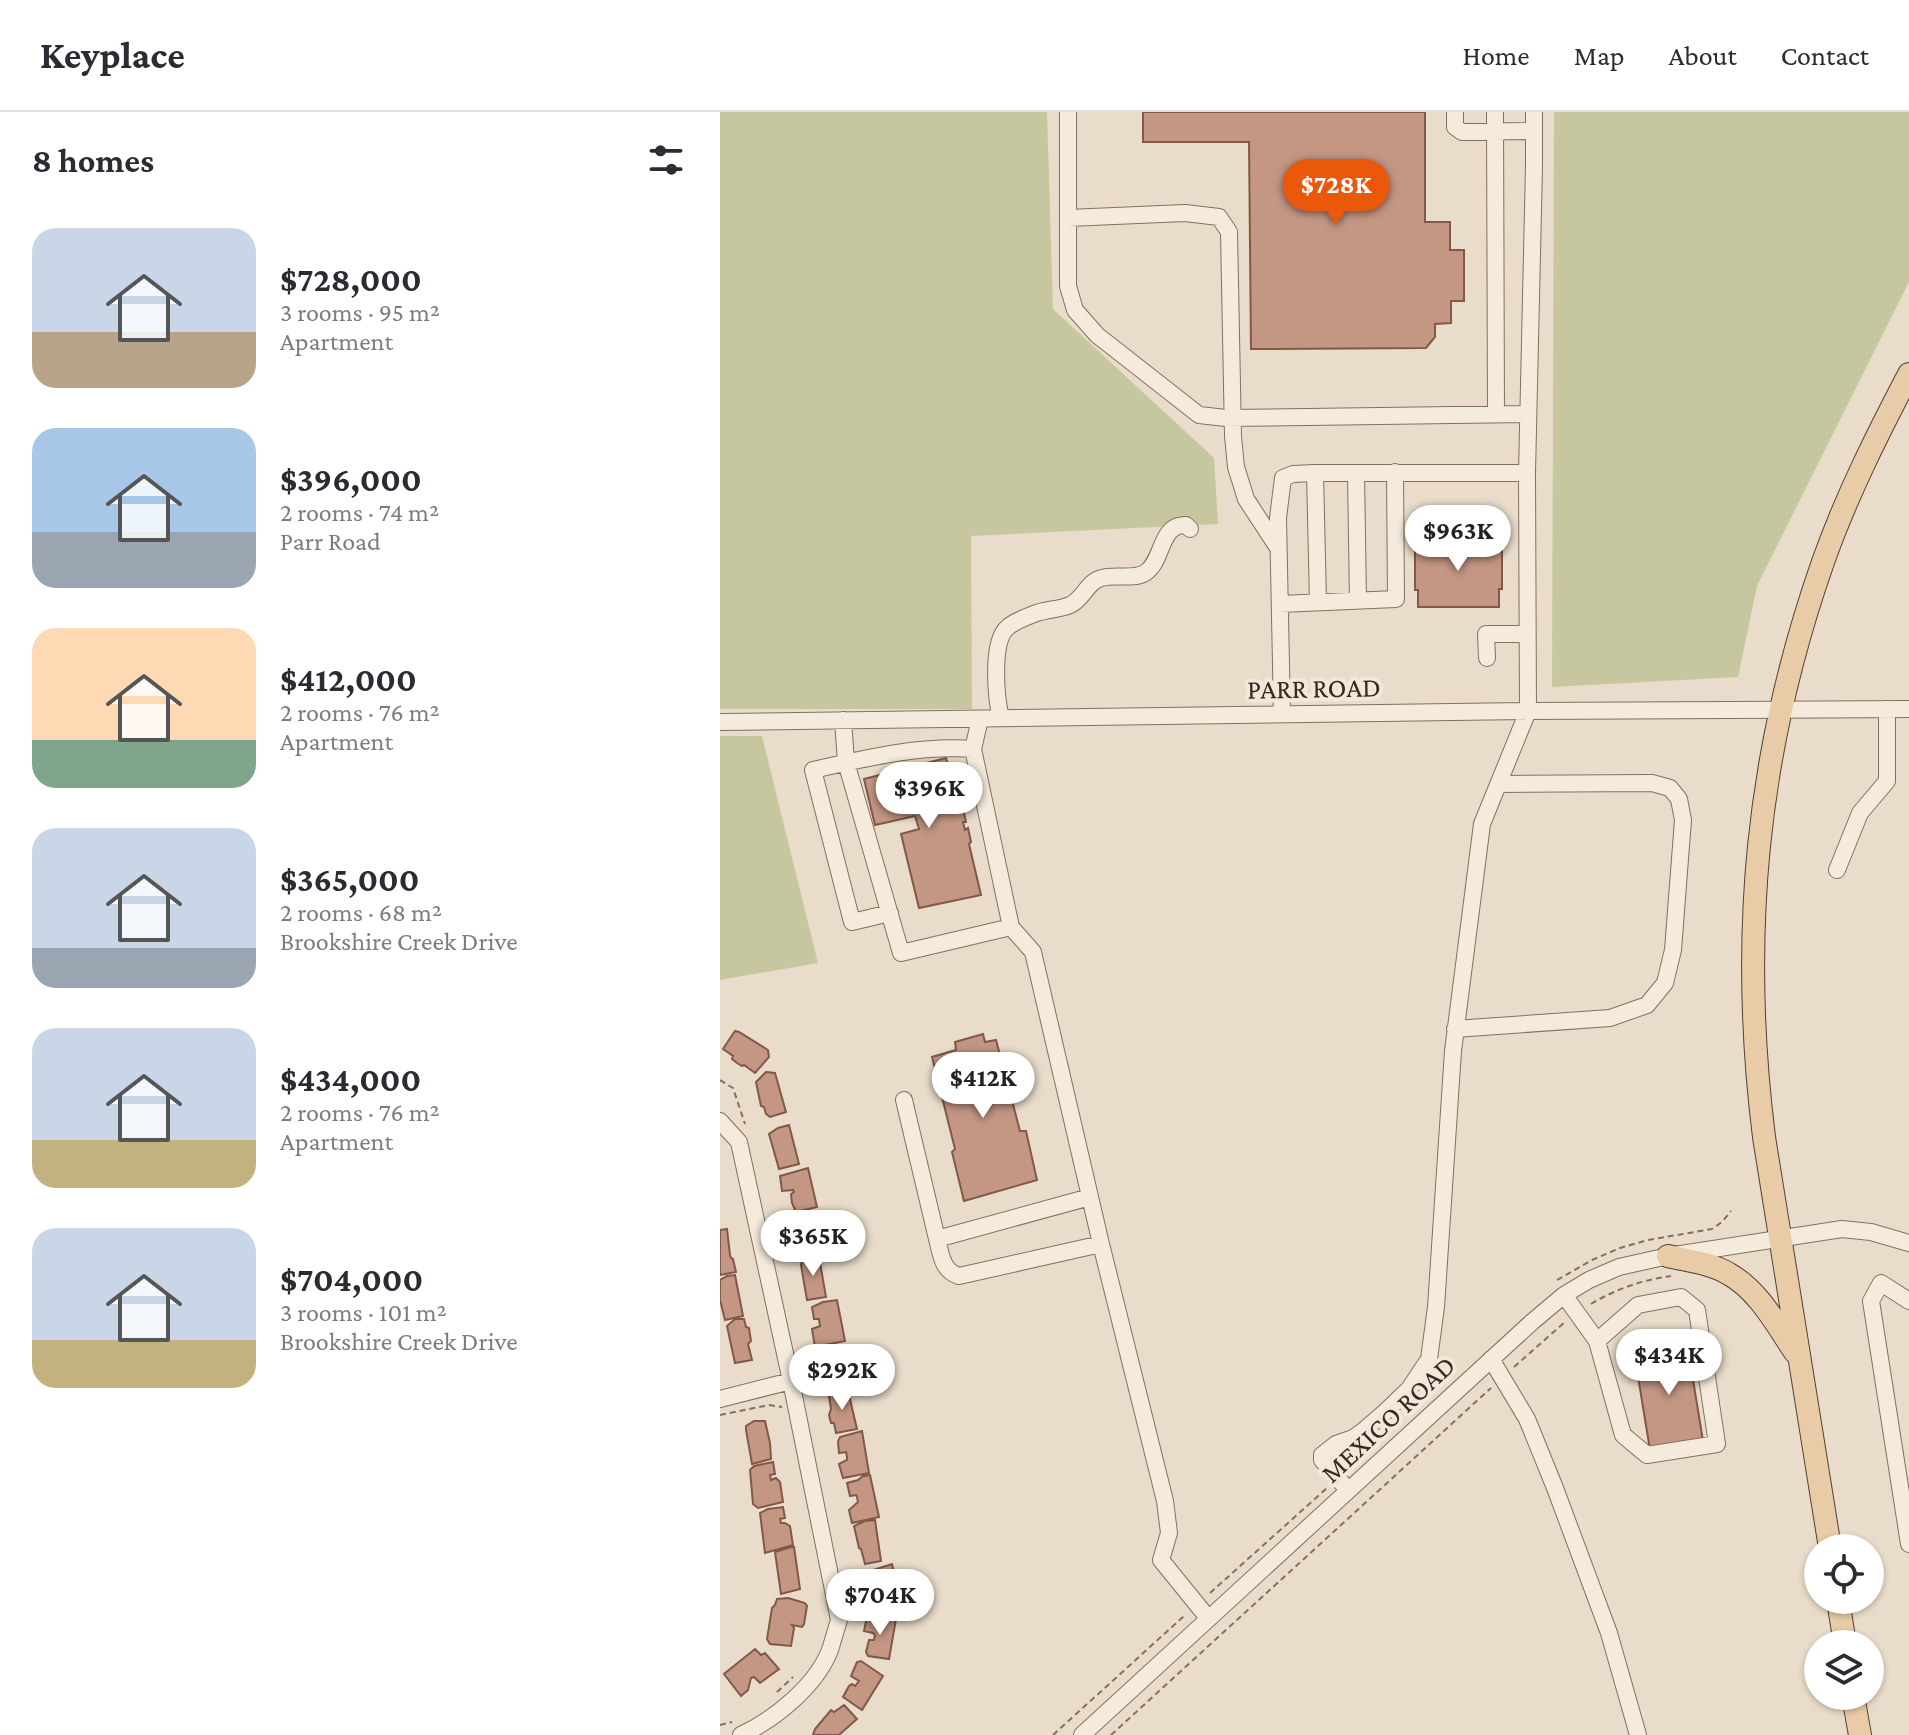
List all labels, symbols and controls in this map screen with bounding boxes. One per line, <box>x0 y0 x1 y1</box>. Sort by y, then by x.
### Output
text: Keyplace <box>40 34 185 76</box>
text: Home <box>1463 40 1530 71</box>
text: Map <box>1574 40 1625 71</box>
text: About <box>1669 40 1737 71</box>
text: Contact <box>1781 40 1869 71</box>
icon: filters <box>644 138 688 182</box>
text: 8 homes <box>32 142 154 179</box>
pin: $728K <box>1280 159 1392 227</box>
text: $728K <box>1301 170 1371 199</box>
icon: home <box>96 260 192 356</box>
text: $728,000 <box>280 261 422 298</box>
text: 3 rooms · 95 m² <box>280 298 440 327</box>
text: Apartment <box>280 327 393 356</box>
icon: home <box>96 460 192 556</box>
text: $396,000 <box>280 461 422 498</box>
text: 2 rooms · 74 m² <box>280 498 439 527</box>
pin: $963K <box>1402 505 1514 573</box>
text: $963K <box>1423 516 1493 545</box>
text: Parr Road <box>280 527 381 556</box>
icon: home <box>96 660 192 756</box>
text: $412,000 <box>280 661 417 698</box>
street label: PARR ROAD <box>1247 671 1381 705</box>
text: 2 rooms · 76 m² <box>280 698 440 727</box>
text: Apartment <box>280 727 393 756</box>
pin: $396K <box>873 762 985 830</box>
text: $396K <box>894 773 964 802</box>
icon: home <box>96 860 192 956</box>
text: $365,000 <box>280 861 419 898</box>
text: 2 rooms · 68 m² <box>280 898 442 927</box>
text: Brookshire Creek Drive <box>280 927 518 956</box>
pin: $412K <box>927 1052 1039 1120</box>
icon: home <box>96 1060 192 1156</box>
text: $434,000 <box>280 1061 421 1098</box>
text: $412K <box>950 1063 1016 1092</box>
text: 2 rooms · 76 m² <box>280 1098 440 1127</box>
text: Apartment <box>280 1127 393 1156</box>
pin: $365K <box>757 1210 869 1278</box>
text: $365K <box>779 1221 847 1250</box>
icon: home <box>96 1260 192 1356</box>
text: $704,000 <box>280 1261 423 1298</box>
text: 3 rooms · 101 m² <box>280 1298 447 1327</box>
text: Brookshire Creek Drive <box>280 1327 518 1356</box>
pin: $434K <box>1613 1329 1725 1397</box>
text: $434K <box>1634 1340 1704 1369</box>
pin: $292K <box>786 1344 898 1412</box>
street label: MEXICO ROAD <box>1315 1349 1461 1489</box>
text: $292K <box>807 1355 877 1384</box>
map controls <box>1804 1534 1884 1710</box>
button: locate <box>1804 1534 1884 1614</box>
pin: $704K <box>824 1569 936 1637</box>
text: $704K <box>844 1580 916 1609</box>
button: layers <box>1804 1630 1884 1710</box>

